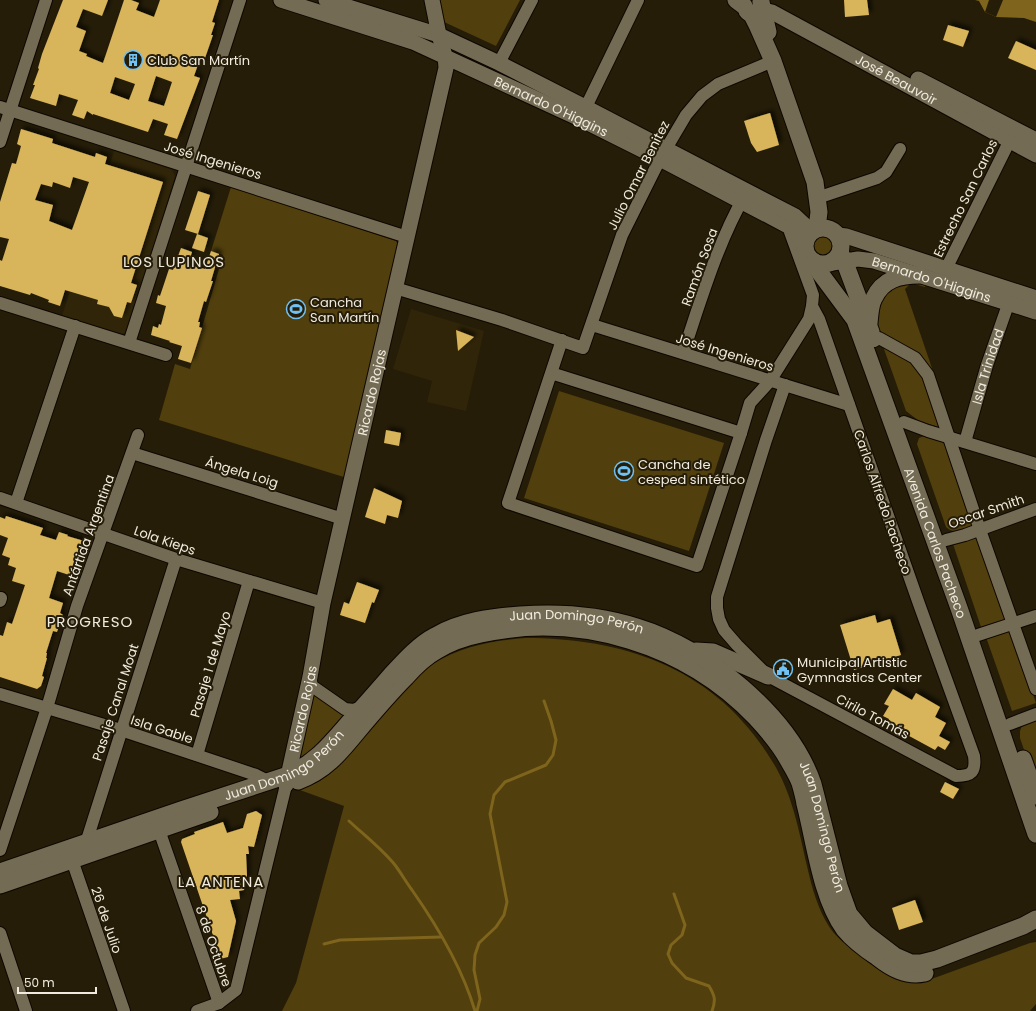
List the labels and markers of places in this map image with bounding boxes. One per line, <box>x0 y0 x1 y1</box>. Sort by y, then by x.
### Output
building icon: Club San Martín <box>122 49 144 71</box>
place label: Club San Martín <box>147 51 250 70</box>
place label: Cancha San Martín <box>310 293 379 327</box>
sports icon: Cancha San Martín <box>285 298 307 320</box>
place label: Cancha de cesped sintético <box>638 455 745 489</box>
sports icon: Cancha de cesped sintético <box>613 460 635 482</box>
place label: Municipal Artistic Gymnastics Center <box>797 653 922 687</box>
public building icon: Municipal Artistic Gymnastics Center <box>772 658 794 680</box>

